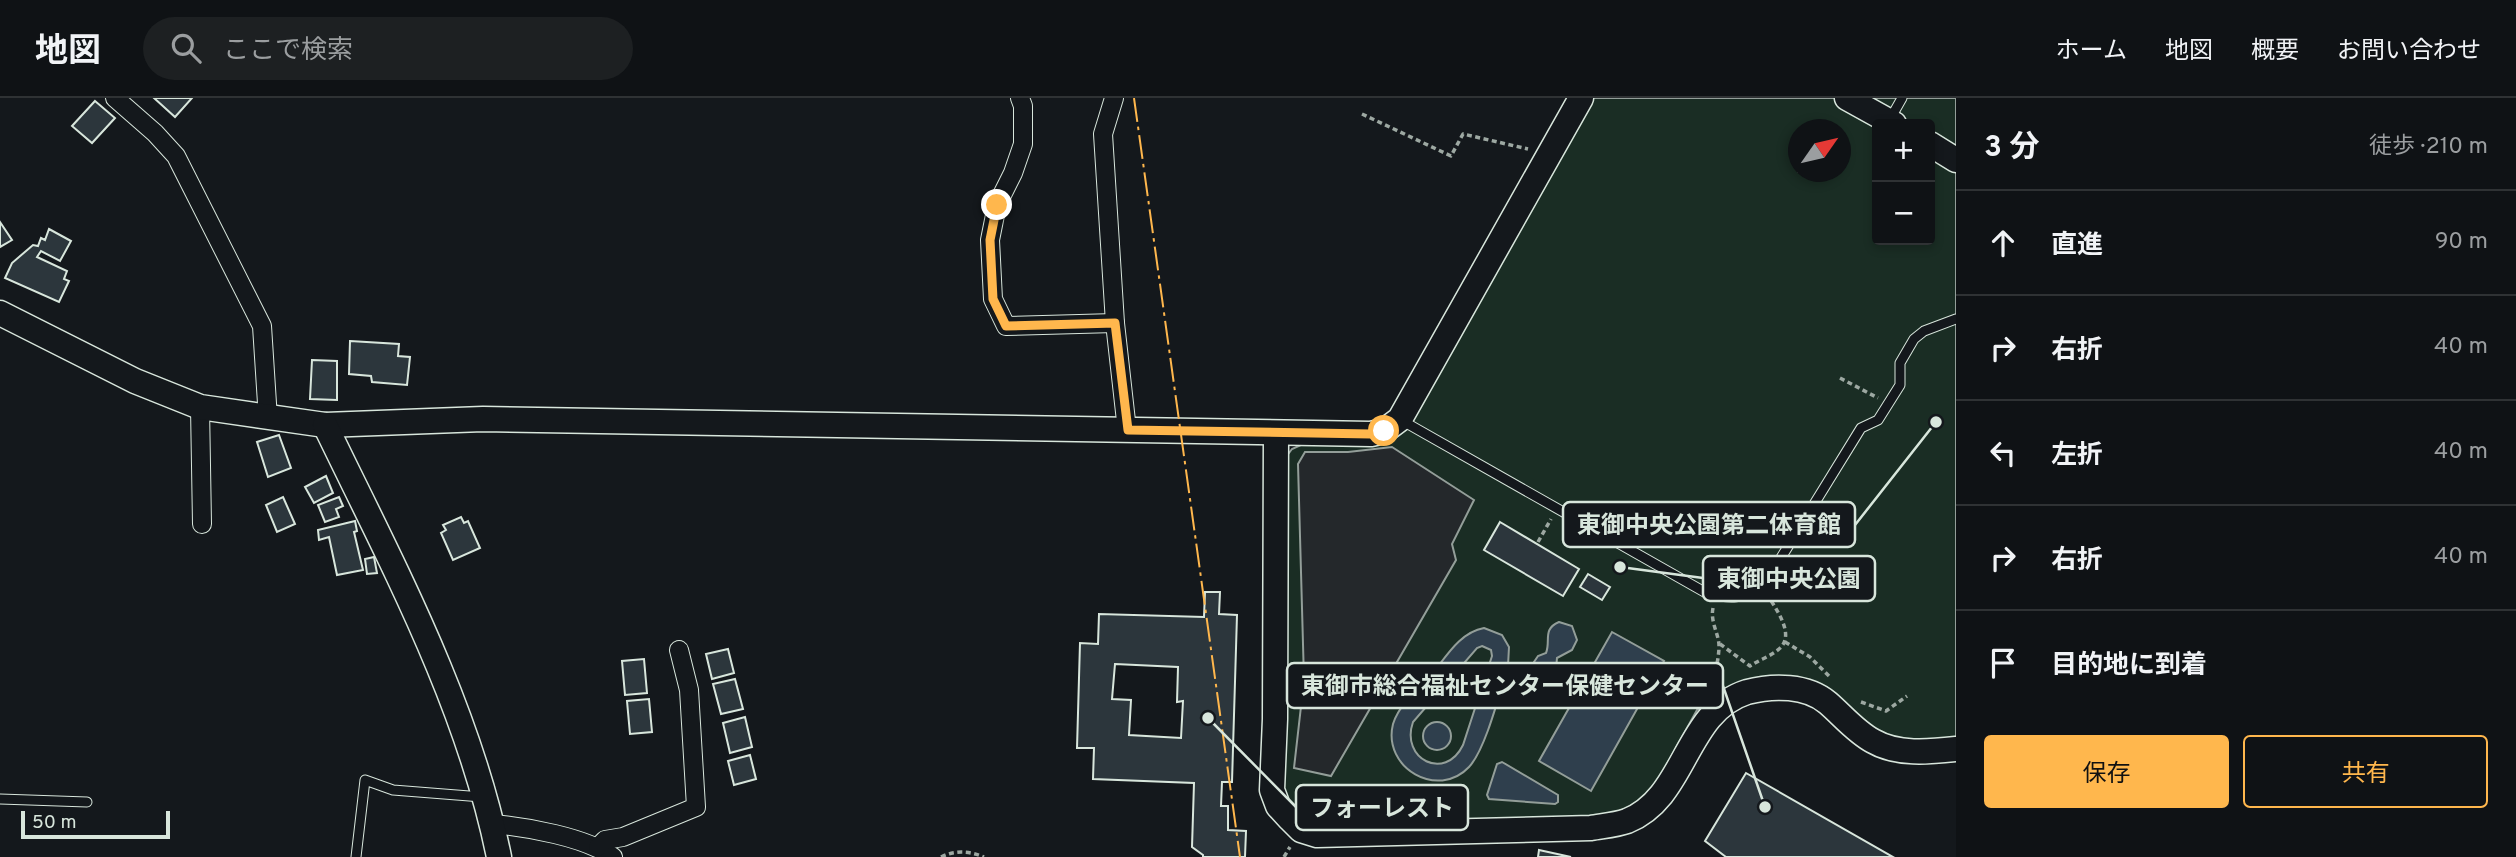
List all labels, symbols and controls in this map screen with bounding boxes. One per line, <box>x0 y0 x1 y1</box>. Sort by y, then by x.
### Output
search box <box>143 17 633 80</box>
icon: search <box>167 29 205 67</box>
text: 地図 <box>35 32 101 74</box>
text: ここで検索 <box>223 35 353 68</box>
text: ホーム <box>2056 37 2127 67</box>
text: 地図 <box>2165 37 2213 67</box>
text: 概要 <box>2251 37 2299 67</box>
text: お問い合わせ <box>2337 37 2481 67</box>
north arrow <box>1788 119 1851 182</box>
map controls <box>1872 119 1935 245</box>
button: + <box>1872 119 1935 182</box>
text: 3 分 <box>1984 130 2040 167</box>
text: 徒歩 · 210 m <box>2369 133 2488 162</box>
button: − <box>1872 182 1935 245</box>
route end <box>981 189 1012 220</box>
icon: ahead <box>1984 224 2022 262</box>
text: 90 m <box>2435 228 2488 257</box>
text: 直進 <box>2051 230 2103 263</box>
icon: right <box>1984 329 2022 367</box>
text: 40 m <box>2434 333 2488 362</box>
text: 右折 <box>2051 335 2103 368</box>
route start <box>1368 415 1399 446</box>
icon: left <box>1984 434 2022 472</box>
text: 40 m <box>2434 438 2488 467</box>
text: 左折 <box>2051 440 2103 473</box>
callout: 東御中央公園第二体育館 <box>1563 502 1855 547</box>
text: 東御中央公園第二体育館 <box>1577 512 1841 542</box>
icon: right <box>1984 539 2022 577</box>
text: 40 m <box>2434 543 2488 572</box>
text: 右折 <box>2051 545 2103 578</box>
callout: 東御中央公園 <box>1703 556 1875 601</box>
text: 東御中央公園 <box>1717 566 1861 596</box>
icon: arrive <box>1984 644 2022 682</box>
text: 目的地に到着 <box>2051 650 2207 683</box>
callout: 東御市総合福祉センター保健センター <box>1287 663 1723 708</box>
text: 東御市総合福祉センター保健センター <box>1301 673 1709 703</box>
button: 保存 <box>1984 735 2229 808</box>
button: 共有 <box>2243 735 2488 808</box>
callout: フォーレスト <box>1296 785 1468 830</box>
text: フォーレスト <box>1310 795 1454 825</box>
scale bar <box>21 808 170 840</box>
text: 50 m <box>32 811 77 835</box>

